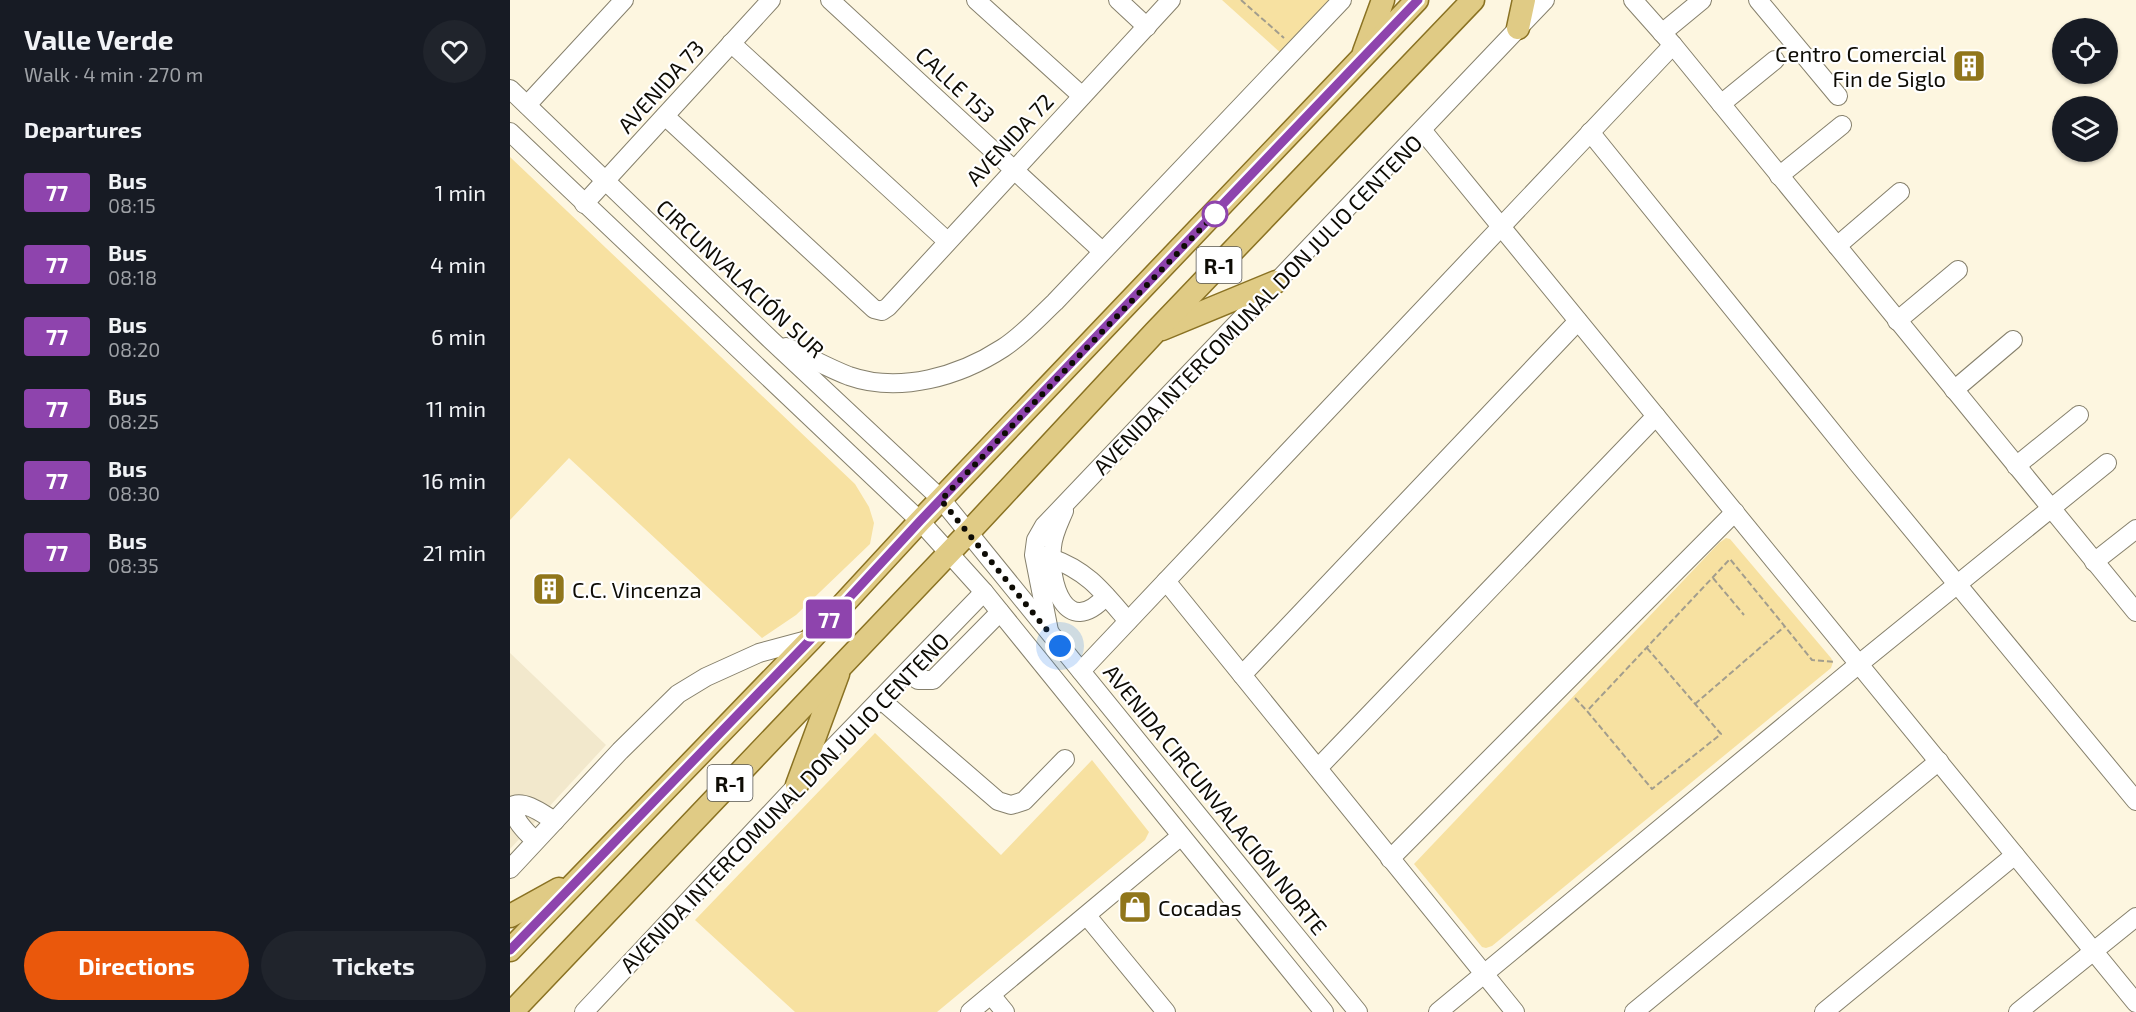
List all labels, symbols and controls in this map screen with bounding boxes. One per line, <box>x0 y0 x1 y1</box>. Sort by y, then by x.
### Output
map controls <box>2052 18 2118 162</box>
button: locate <box>2052 18 2118 84</box>
button: heart <box>423 20 486 83</box>
text: Valle Verde <box>24 22 174 56</box>
street label: AVENIDA 73 <box>612 34 708 138</box>
place label: Centro Comercial Fin de Siglo <box>1775 40 1946 91</box>
street label: CALLE 153 <box>911 41 1001 127</box>
building icon: Centro Comercial Fin de Siglo <box>1951 48 1987 84</box>
text: Walk · 4 min · 270 m <box>24 62 203 86</box>
street label: AVENIDA 72 <box>960 88 1058 190</box>
button: layers <box>2052 96 2118 162</box>
text: Departures <box>24 116 142 142</box>
street label: AVENIDA INTERCOMUNAL DON JULIO CENTENO <box>1087 129 1427 479</box>
text: Bus <box>108 167 147 193</box>
text: 1 min <box>435 179 486 205</box>
text: 77 <box>46 180 68 205</box>
text: 08:15 <box>108 193 156 217</box>
street label: CIRCUNVALACIÓN SUR <box>652 194 830 362</box>
unlabelled marker <box>1202 201 1228 227</box>
text: Bus <box>108 239 147 265</box>
road number: R-1 <box>1196 247 1242 283</box>
text: 4 min <box>430 251 486 277</box>
text: 77 <box>46 252 68 277</box>
text: 08:18 <box>108 265 157 289</box>
text: Bus <box>108 311 147 337</box>
text: 6 min <box>431 323 486 349</box>
text: 77 <box>46 324 68 349</box>
text: 08:20 <box>108 337 160 361</box>
text: Bus <box>108 383 147 409</box>
text: 11 min <box>426 395 486 421</box>
text: 77 <box>46 396 68 421</box>
text: 08:25 <box>108 409 159 433</box>
text: Bus <box>108 455 147 481</box>
text: 16 min <box>422 467 486 493</box>
text: 77 <box>46 468 68 493</box>
text: 08:30 <box>108 481 160 505</box>
text: Bus <box>108 527 147 553</box>
text: 21 min <box>422 539 486 565</box>
text: 77 <box>46 540 68 565</box>
text: 08:35 <box>108 553 159 577</box>
building icon: C.C. Vincenza <box>531 571 567 607</box>
place label: C.C. Vincenza <box>572 576 702 602</box>
line badge: 77 <box>802 600 856 638</box>
text: 77 <box>818 607 840 632</box>
street label: AVENIDA INTERCOMUNAL DON JULIO CENTENO <box>614 627 954 977</box>
your location <box>1045 631 1075 661</box>
street label: AVENIDA CIRCUNVALACIÓN NORTE <box>1099 659 1333 939</box>
road number: R-1 <box>708 765 752 801</box>
shop icon: Cocadas <box>1117 889 1153 925</box>
place label: Cocadas <box>1158 894 1242 920</box>
button: Directions <box>24 931 249 1000</box>
button: Tickets <box>261 931 486 1000</box>

